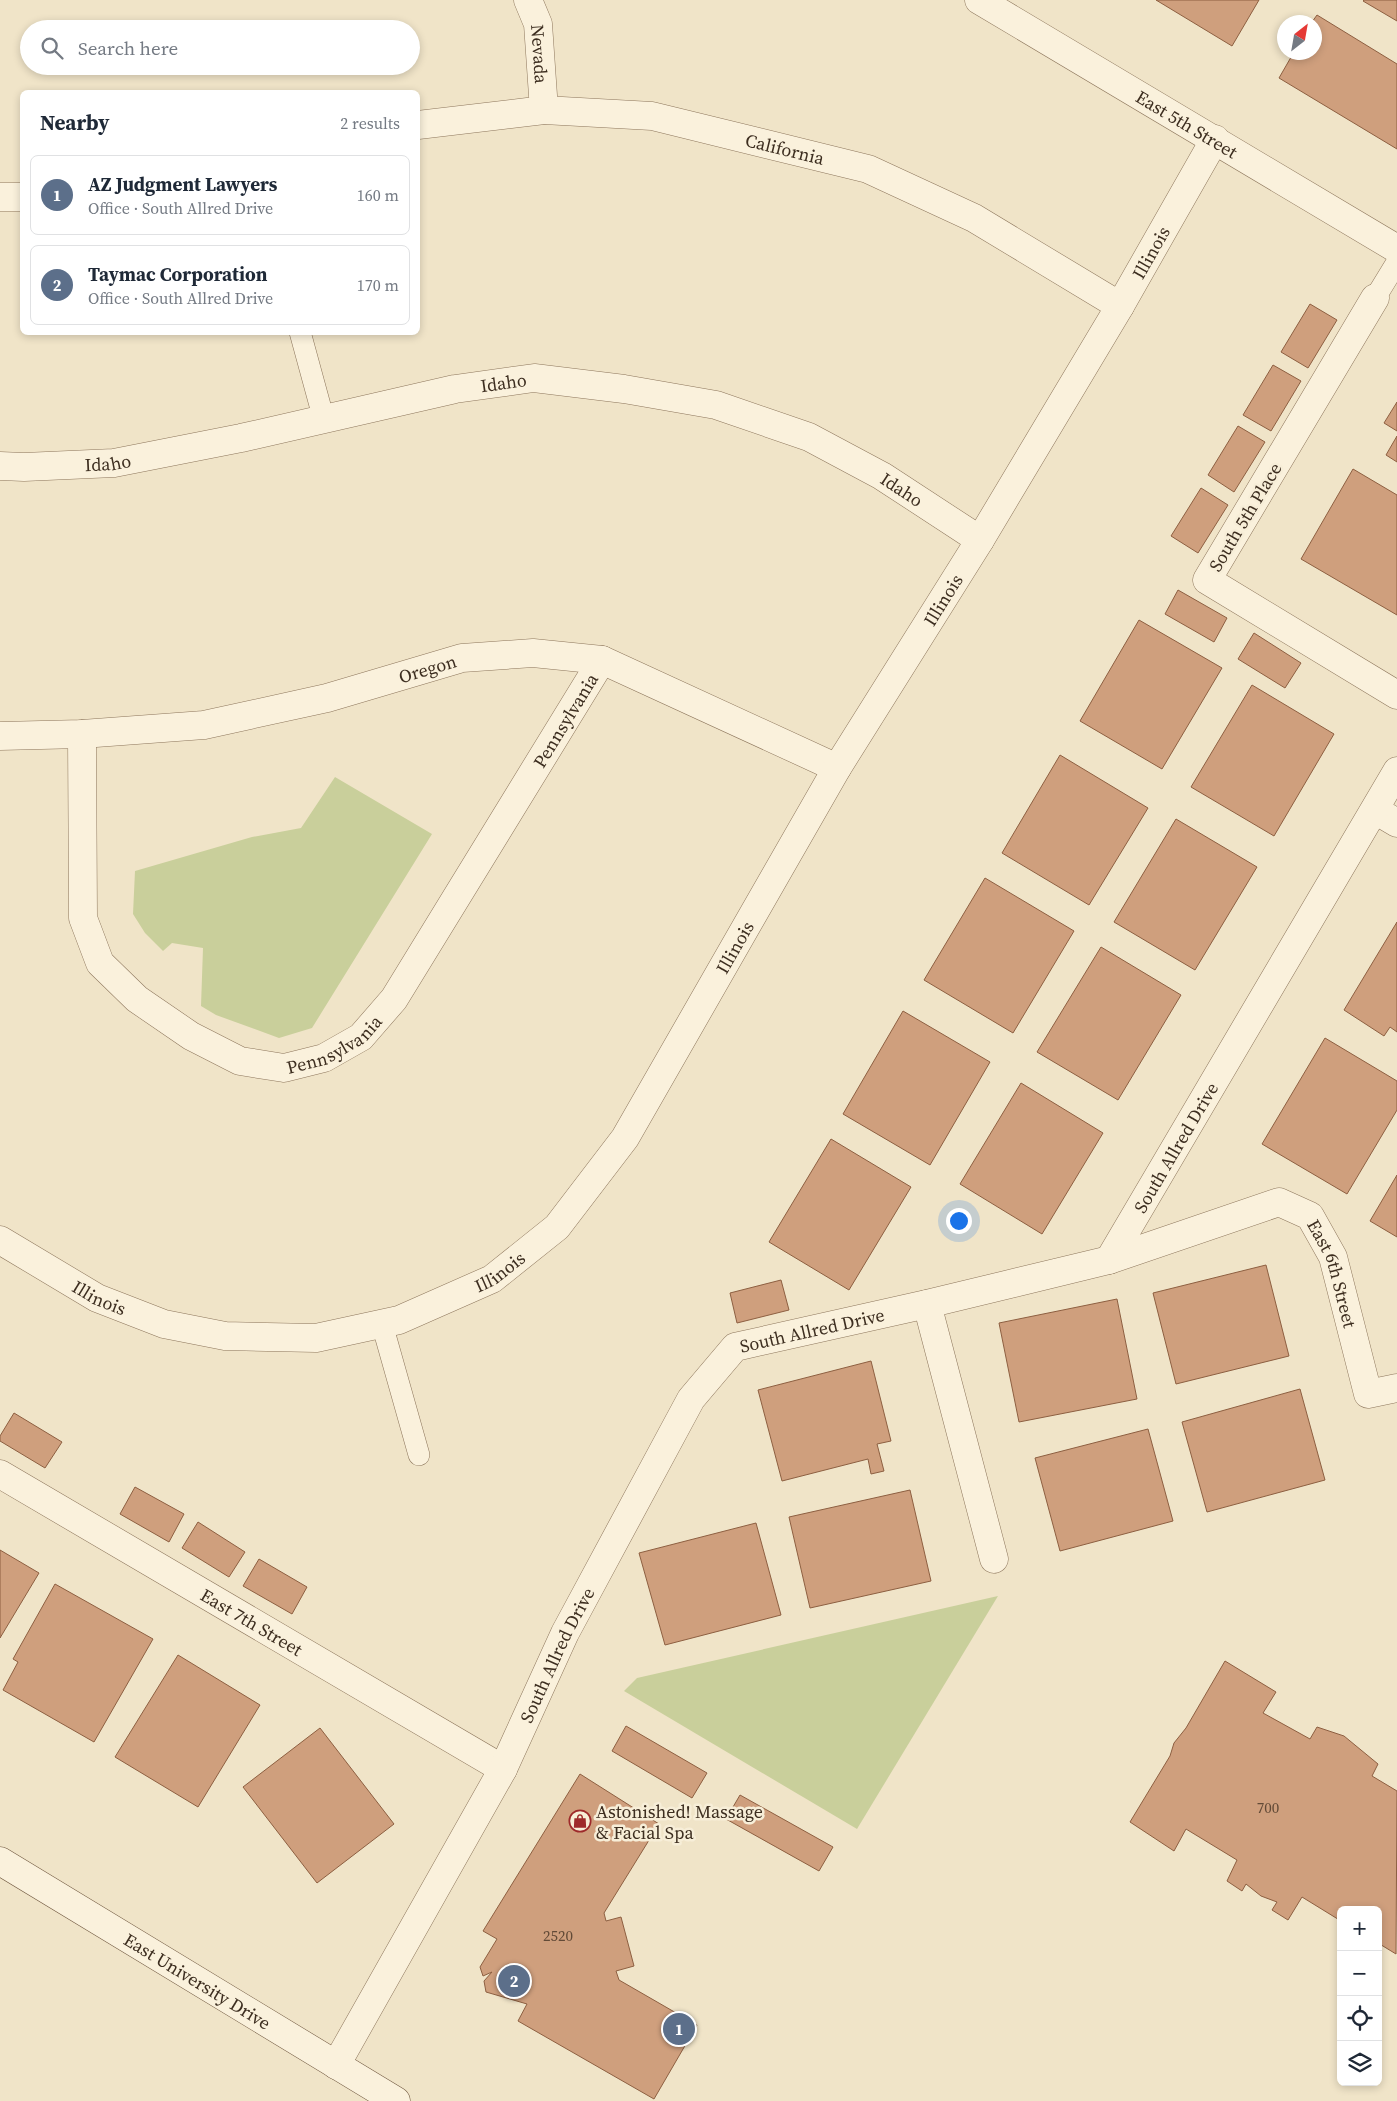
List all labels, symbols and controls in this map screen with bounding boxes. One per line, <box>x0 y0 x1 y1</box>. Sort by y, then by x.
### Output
north arrow <box>1277 15 1322 60</box>
search box <box>20 20 420 75</box>
street label: Nevada <box>526 24 555 85</box>
icon: search <box>38 34 66 62</box>
text: Search here <box>78 35 178 61</box>
street label: East 5th Street <box>1131 84 1243 164</box>
text: Nearby <box>40 108 110 137</box>
text: 2 results <box>340 112 400 134</box>
street label: California <box>743 127 828 171</box>
text: AZ Judgment Lawyers <box>88 171 277 197</box>
text: 1 <box>53 184 61 206</box>
text: 160 m <box>357 184 399 206</box>
text: Office · South Allred Drive <box>88 197 273 219</box>
street label: Illinois <box>1126 221 1176 283</box>
text: Taymac Corporation <box>88 261 267 287</box>
text: 2 <box>53 274 61 296</box>
text: 170 m <box>357 274 399 296</box>
text: Office · South Allred Drive <box>88 287 273 309</box>
street label: Idaho <box>479 367 528 398</box>
street label: Idaho <box>84 447 133 477</box>
street label: South 5th Place <box>1203 458 1287 576</box>
street label: Idaho <box>876 466 928 512</box>
street label: Illinois <box>917 569 968 630</box>
street label: Oregon <box>395 648 459 689</box>
street label: Pennsylvania <box>527 668 604 772</box>
street label: Illinois <box>709 916 759 978</box>
street label: Pennsylvania <box>284 1009 388 1079</box>
street label: South Allred Drive <box>1127 1077 1224 1217</box>
your location <box>946 1208 972 1234</box>
street label: East 6th Street <box>1302 1214 1363 1331</box>
street label: Illinois <box>470 1245 530 1298</box>
street label: Illinois <box>68 1274 130 1321</box>
street label: South Allred Drive <box>737 1301 887 1358</box>
street label: East 7th Street <box>196 1582 308 1662</box>
street label: South Allred Drive <box>513 1583 600 1727</box>
house number: 700 <box>1257 1797 1279 1818</box>
place label: Astonished! Massage & Facial Spa <box>596 1799 763 1845</box>
shop icon: Astonished! Massage & Facial Spa <box>568 1809 592 1833</box>
map controls <box>1337 1906 1382 2086</box>
button: + <box>1337 1906 1382 1951</box>
house number: 2520 <box>543 1925 573 1946</box>
street label: East University Drive <box>119 1927 276 2035</box>
button: − <box>1337 1951 1382 1996</box>
pin: 2 <box>498 1962 530 2000</box>
button: locate <box>1337 1996 1382 2041</box>
pin: 1 <box>663 2010 695 2048</box>
button: layers <box>1337 2041 1382 2086</box>

